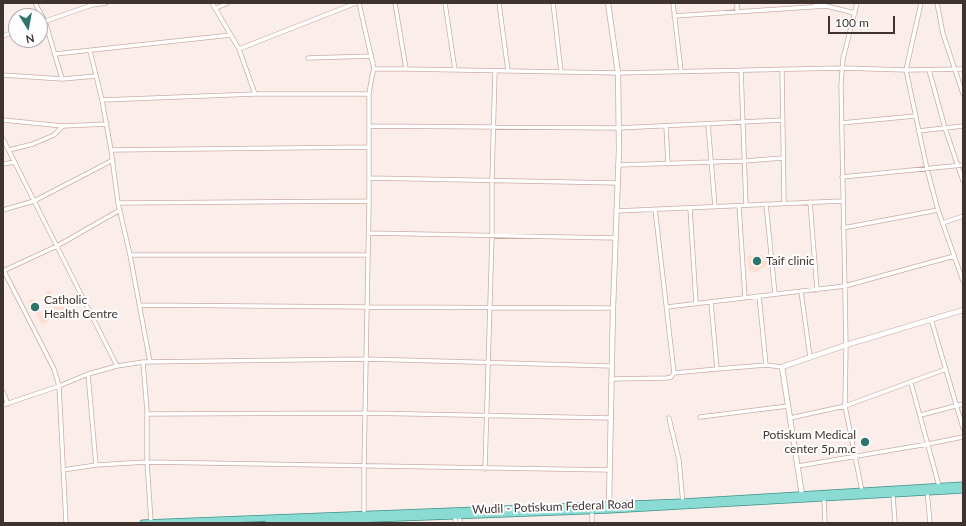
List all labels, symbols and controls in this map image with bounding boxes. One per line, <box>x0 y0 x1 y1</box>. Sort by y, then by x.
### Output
north arrow <box>8 8 48 48</box>
scale bar <box>830 8 897 34</box>
text: 100 m <box>835 15 869 30</box>
text: N <box>25 32 36 46</box>
place label: Taif clinic <box>766 254 815 268</box>
marker: Taif clinic <box>751 255 763 267</box>
place label: Catholic Health Centre <box>44 293 118 321</box>
marker: Catholic Health Centre <box>29 301 41 313</box>
place label: Potiskum Medical center 5p.m.c <box>763 428 856 456</box>
marker: Potiskum Medical center 5p.m.c <box>859 436 871 448</box>
street label: Wudil - Potiskum Federal Road <box>472 497 634 517</box>

